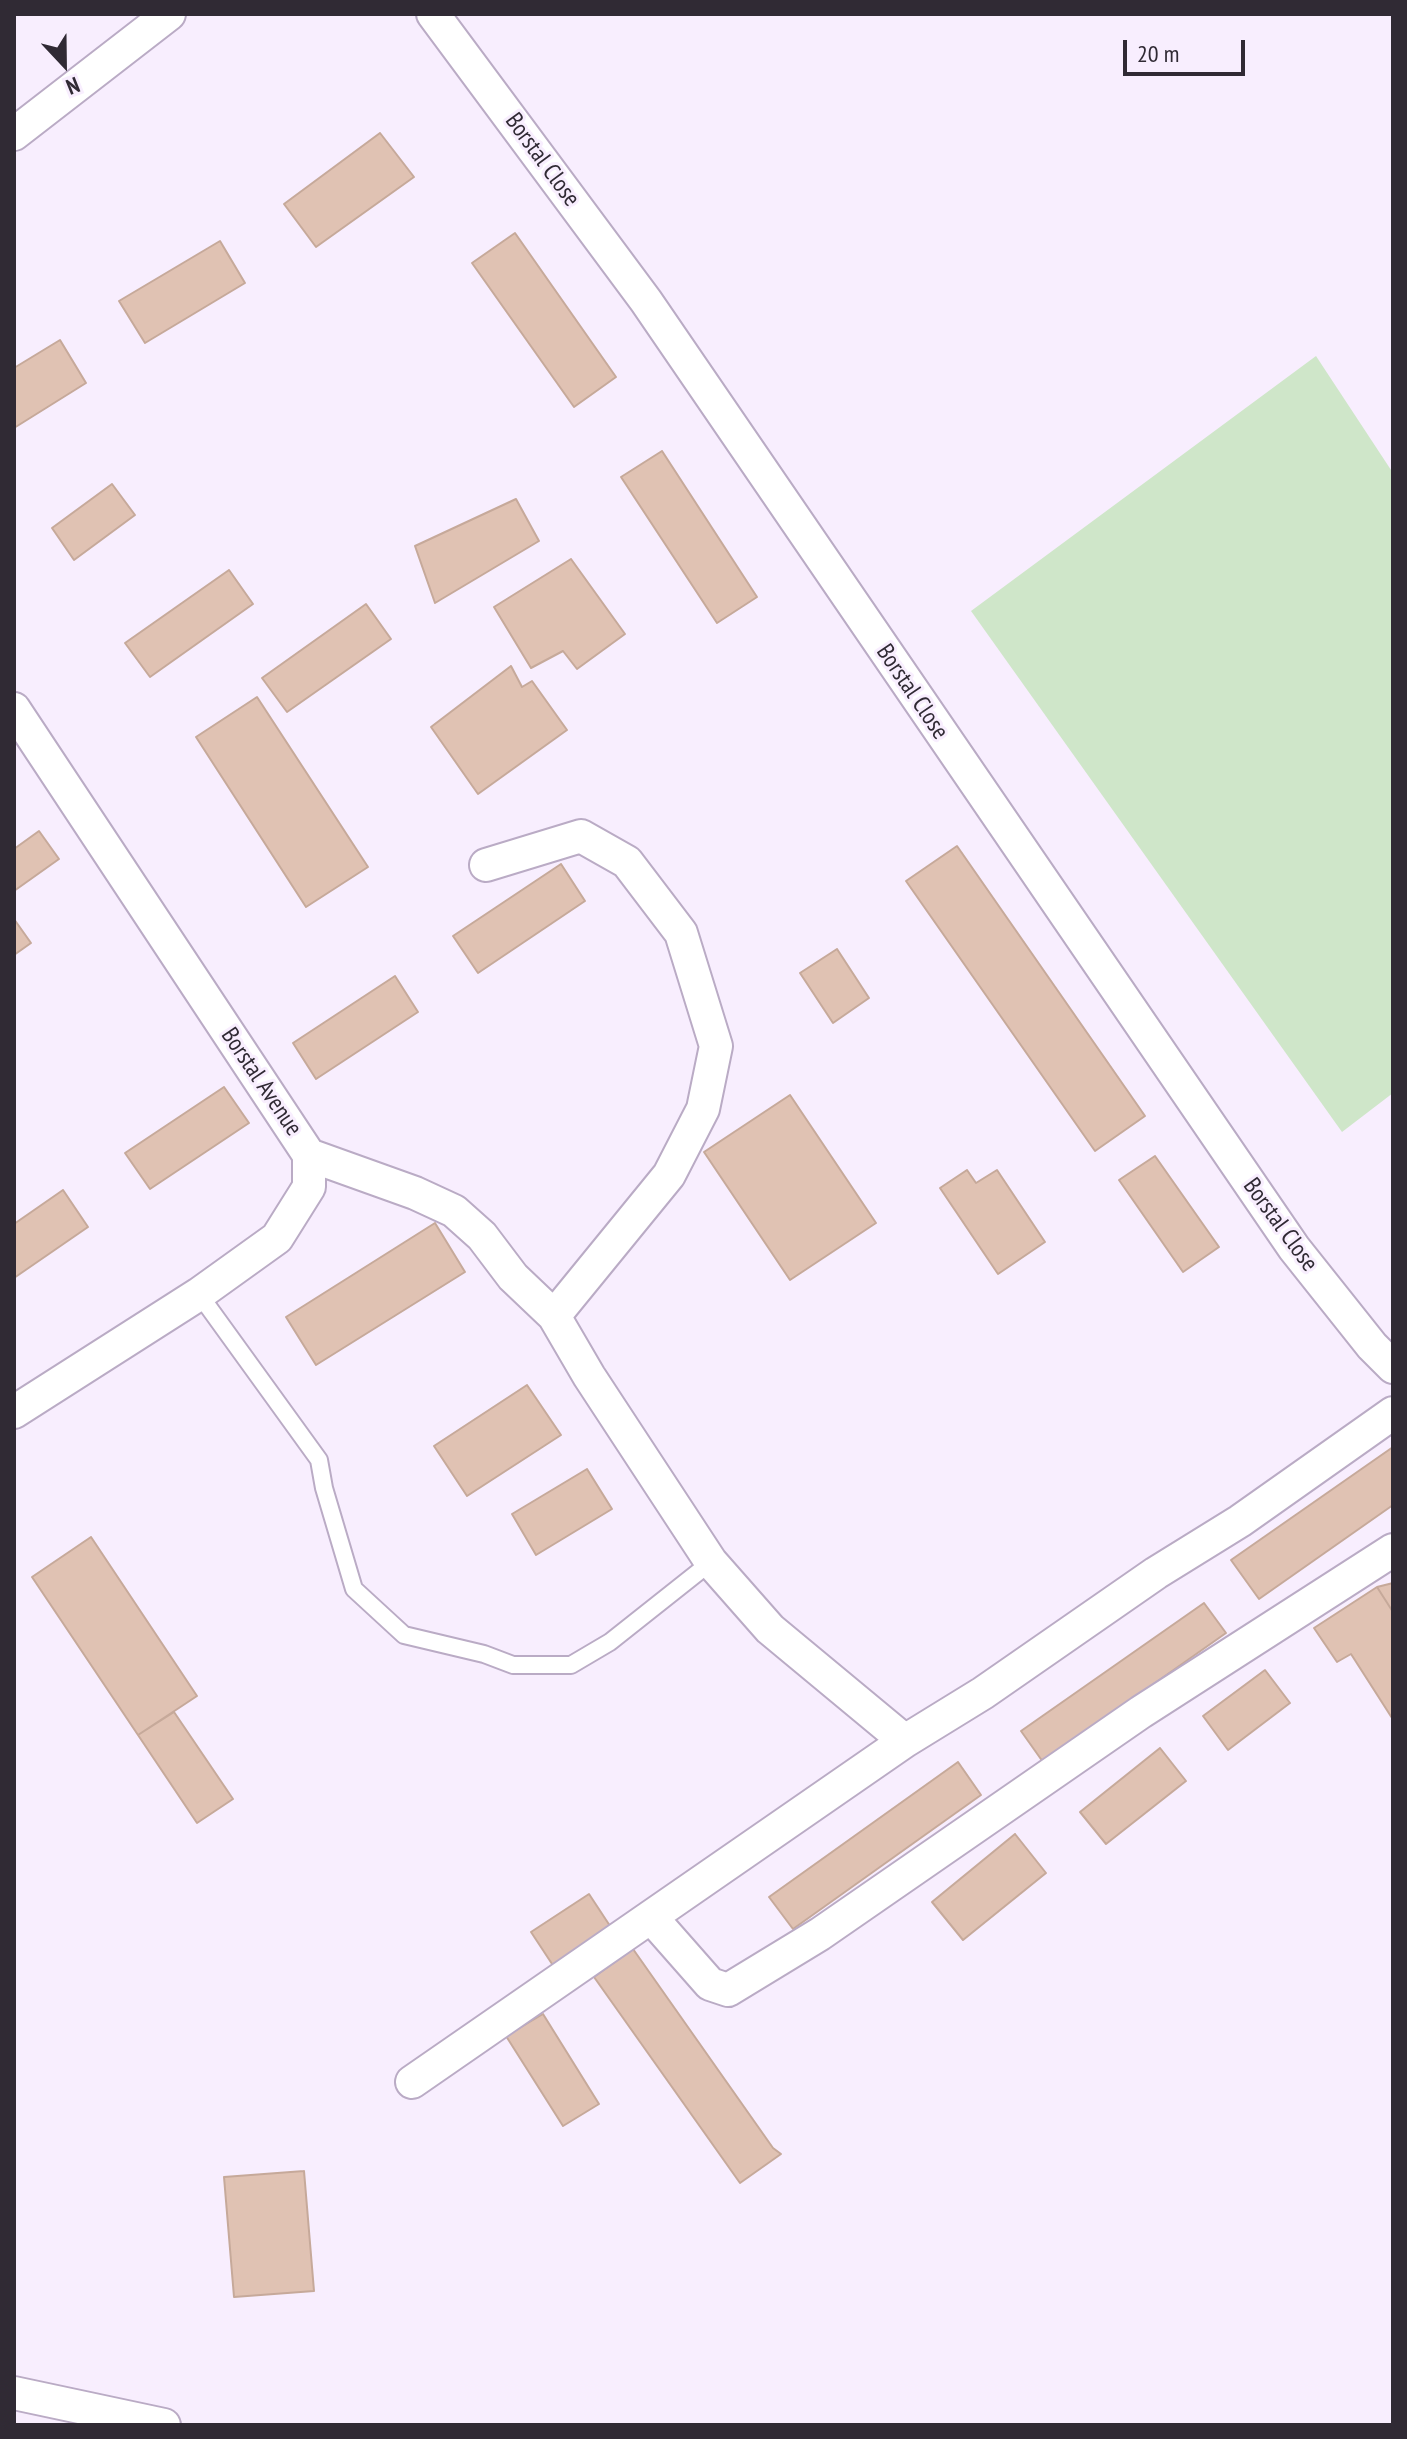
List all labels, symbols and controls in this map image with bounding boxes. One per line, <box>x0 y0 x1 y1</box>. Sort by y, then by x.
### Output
north arrow <box>24 24 104 104</box>
scale bar <box>1127 24 1249 74</box>
text: 20 m <box>1137 38 1179 69</box>
text: N <box>62 71 84 101</box>
street label: Borstal Close <box>499 108 585 212</box>
street label: Borstal Close <box>870 639 954 745</box>
street label: Borstal Avenue <box>214 1023 308 1141</box>
street label: Borstal Close <box>1237 1173 1323 1277</box>

